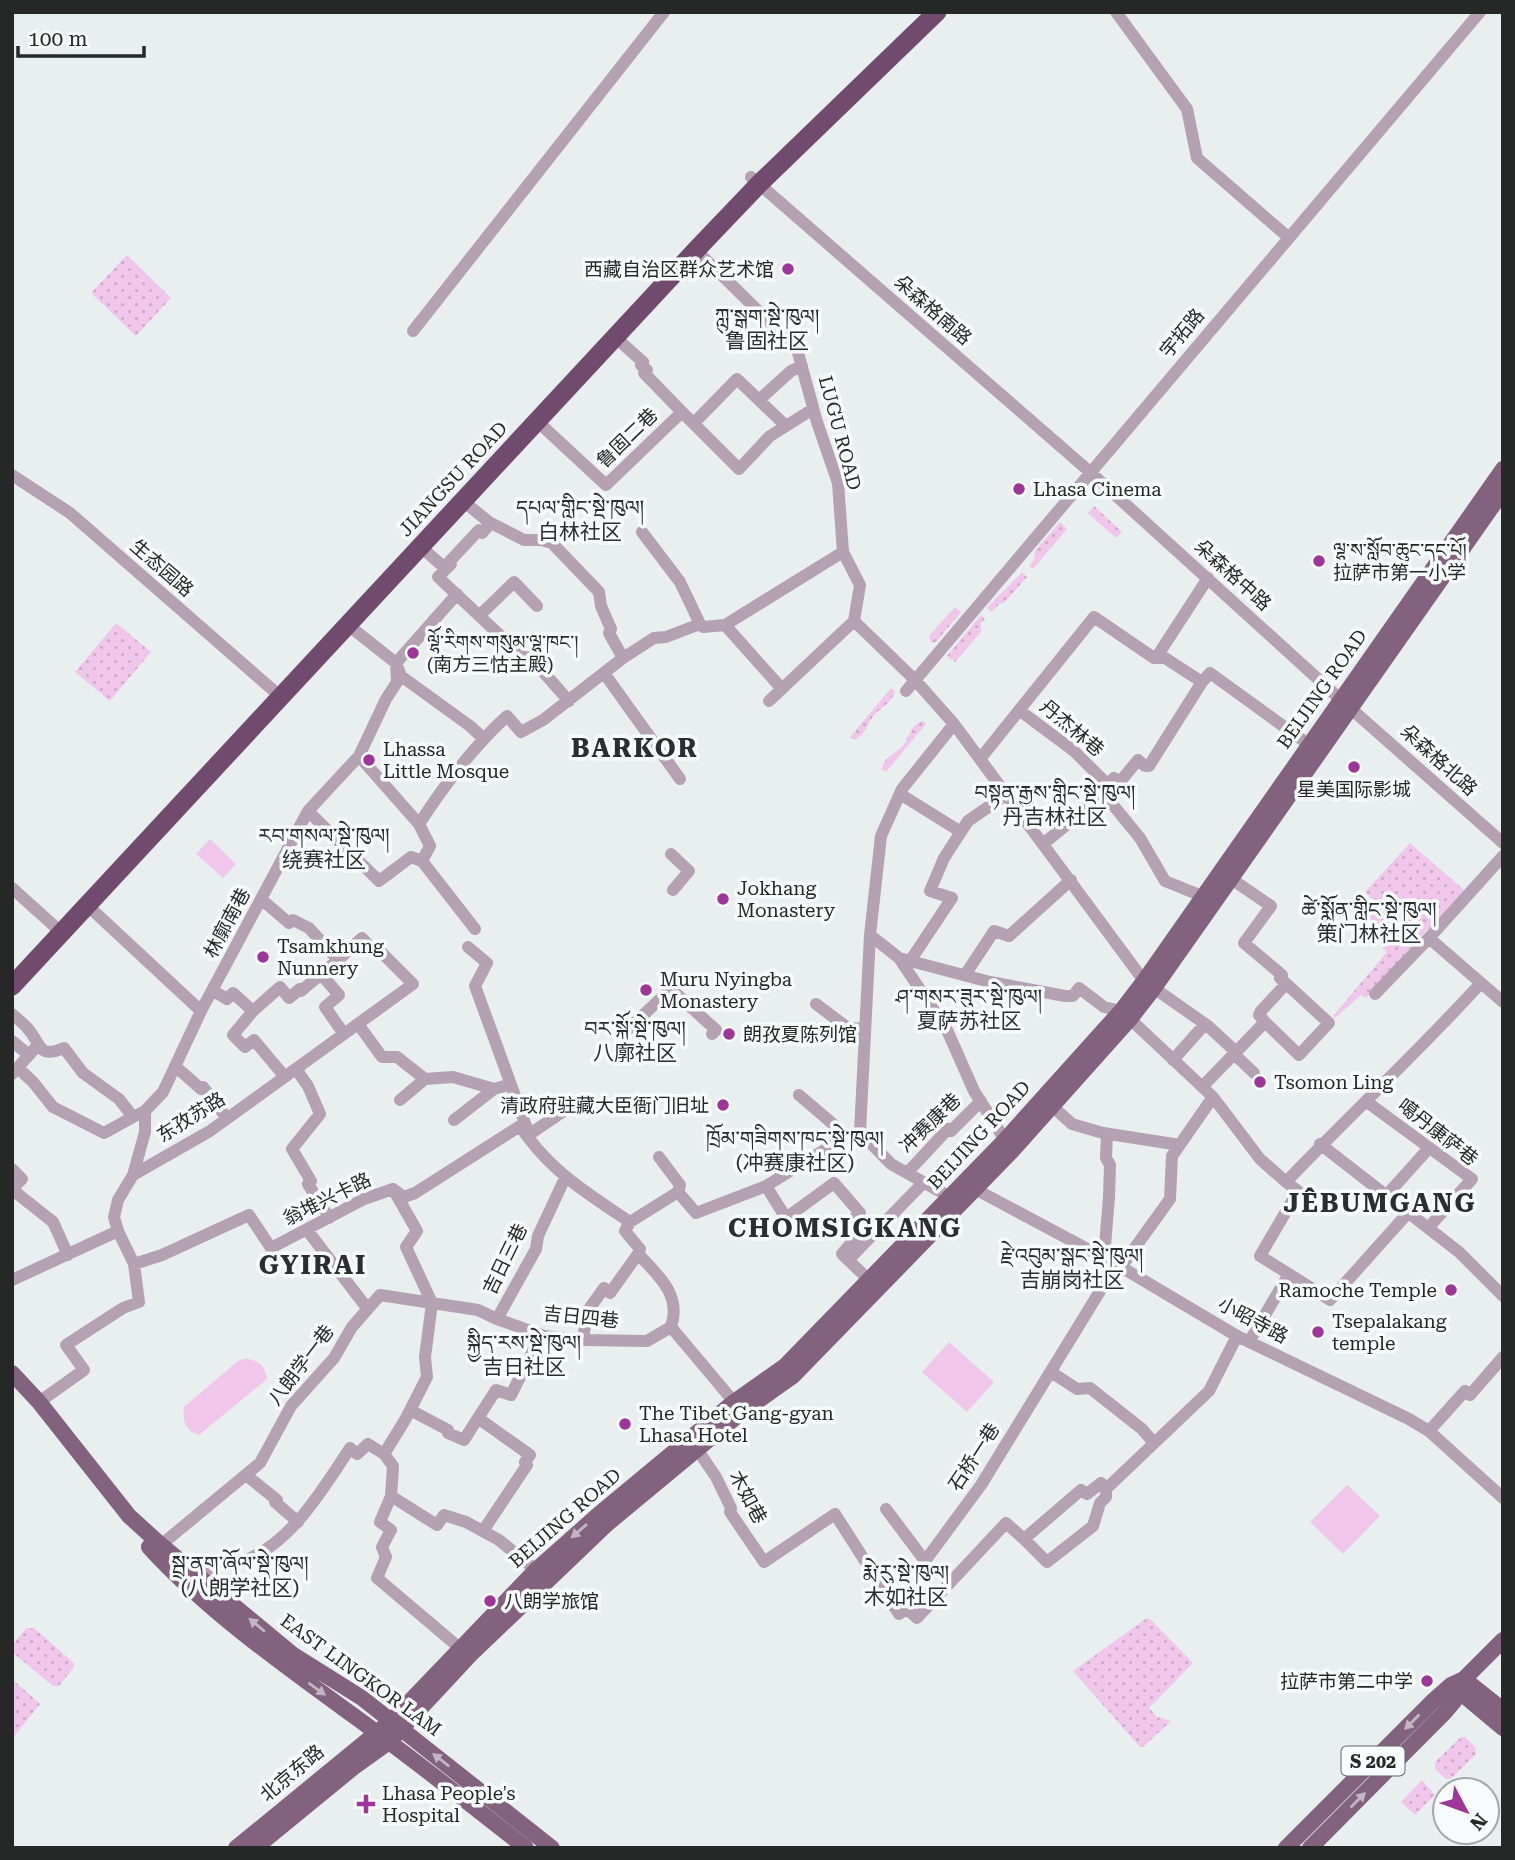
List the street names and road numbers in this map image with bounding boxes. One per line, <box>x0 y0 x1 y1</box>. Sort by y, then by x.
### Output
street label: 朵森格南路 <box>890 270 976 350</box>
street label: 宇拓路 <box>1155 304 1209 362</box>
street label: LUGU ROAD <box>814 373 866 493</box>
street label: 鲁固二巷 <box>592 403 662 473</box>
street label: JIANGSU ROAD <box>394 417 512 541</box>
street label: 生态园路 <box>126 534 198 602</box>
street label: 朵森格中路 <box>1190 535 1276 615</box>
street label: BEIJING ROAD <box>1272 625 1372 753</box>
street label: 丹杰林巷 <box>1035 695 1109 761</box>
street label: 朵森格北路 <box>1396 720 1482 800</box>
street label: 林廓南巷 <box>199 884 255 962</box>
street label: BEIJING ROAD <box>923 1076 1035 1194</box>
street label: 东孜苏路 <box>153 1087 229 1147</box>
street label: 冲赛康巷 <box>895 1088 965 1158</box>
street label: 噶丹康萨巷 <box>1393 1094 1483 1170</box>
street label: 翁堆兴卡路 <box>279 1168 375 1230</box>
street label: 吉日三巷 <box>478 1220 532 1298</box>
street label: 小昭寺路 <box>1214 1292 1292 1348</box>
street label: 吉日四巷 <box>542 1302 620 1332</box>
street label: 八朗学一巷 <box>263 1320 339 1410</box>
street label: 石桥一巷 <box>944 1419 1004 1495</box>
street label: BEIJING ROAD <box>504 1463 626 1573</box>
street label: 木如巷 <box>724 1466 772 1528</box>
street label: EAST LINGKOR LAM <box>276 1609 446 1741</box>
street label: 北京东路 <box>255 1740 329 1806</box>
road number: S 202 <box>1342 1746 1404 1776</box>

